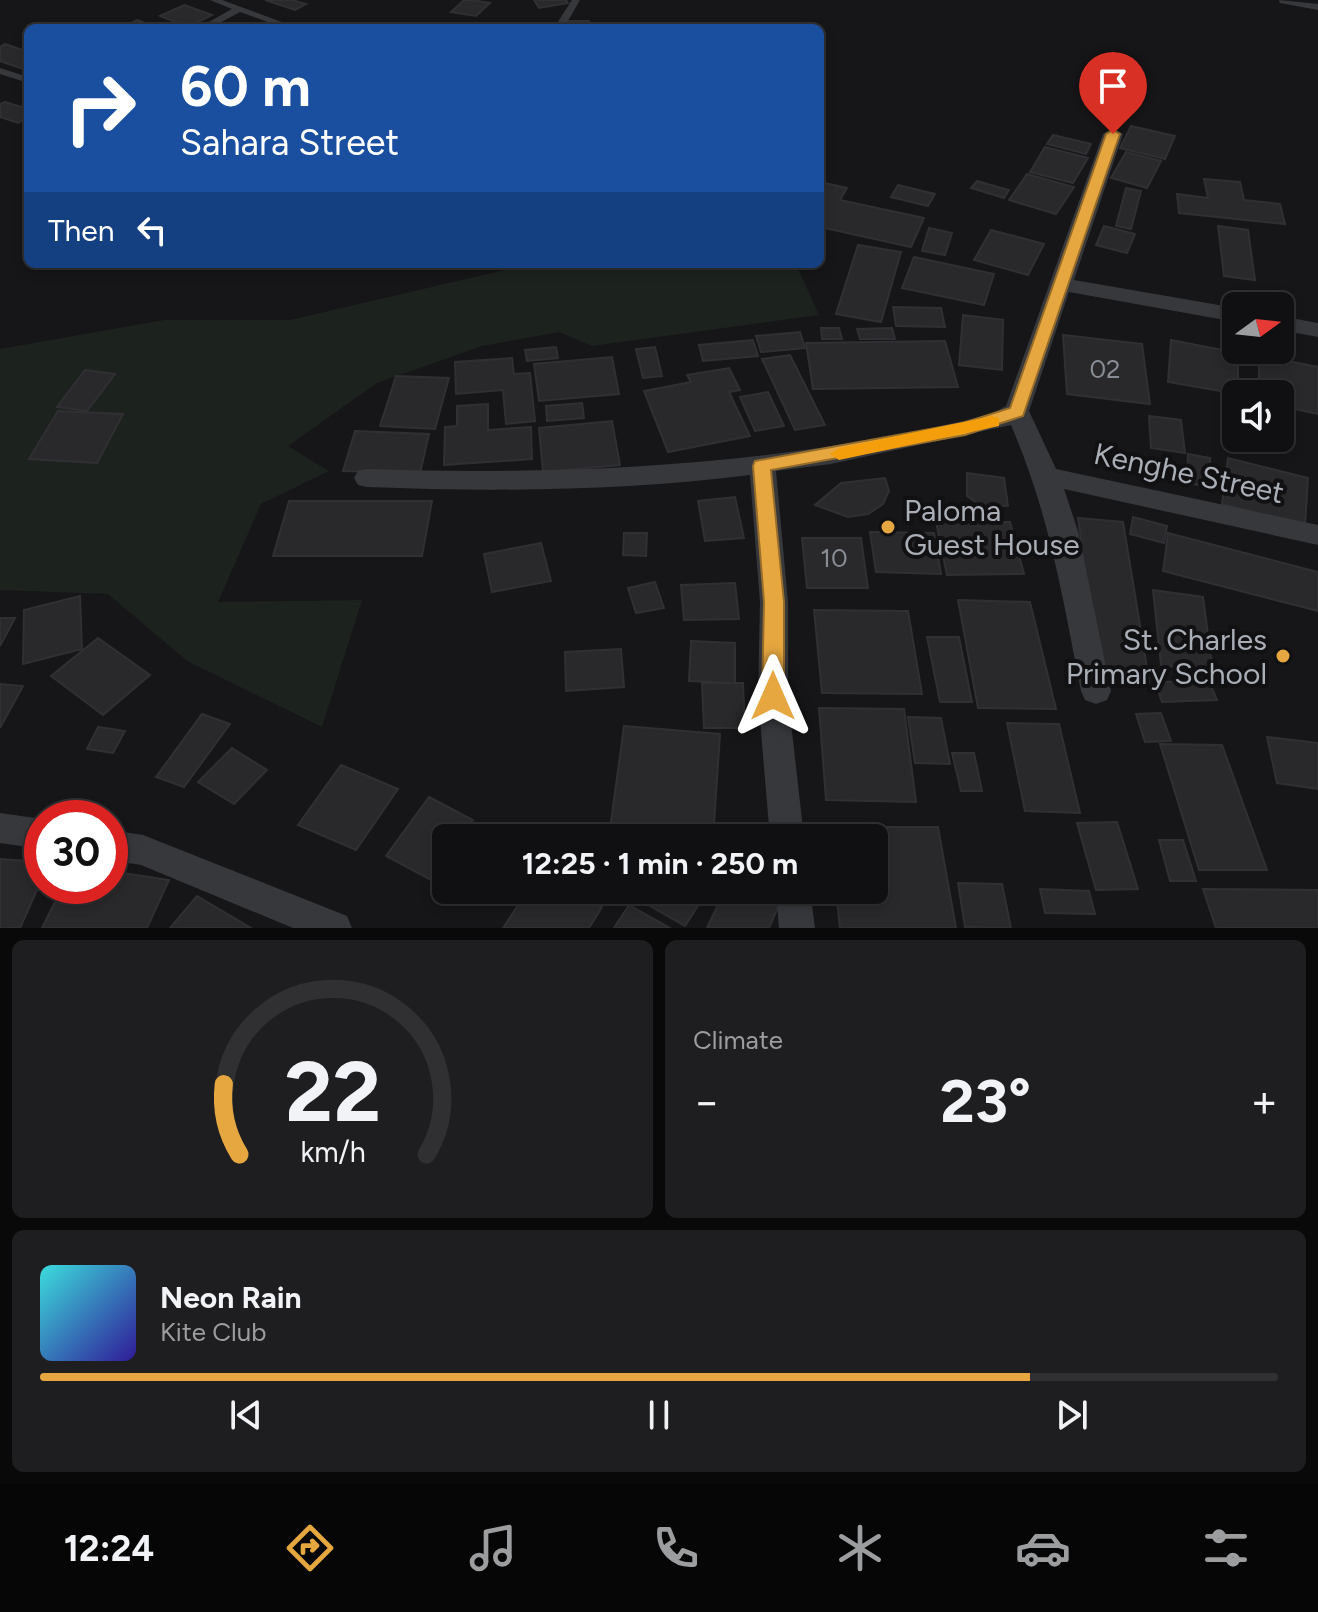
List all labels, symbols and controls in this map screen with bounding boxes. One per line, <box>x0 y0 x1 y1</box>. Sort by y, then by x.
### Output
pin <box>1079 52 1147 134</box>
text: 60 m <box>180 53 311 120</box>
icon: right <box>48 56 152 160</box>
icon: arrive <box>1091 64 1135 108</box>
text: Sahara Street <box>180 121 399 164</box>
icon: left <box>130 208 174 252</box>
text: Then <box>48 212 114 249</box>
north arrow <box>1222 292 1294 364</box>
map controls <box>1222 292 1294 452</box>
house number: 02 <box>1089 353 1121 385</box>
button: sound <box>1222 380 1294 452</box>
street label: Kenghe Street <box>1091 435 1287 511</box>
place label: Paloma Guest House <box>904 492 1080 563</box>
marker: Paloma Guest House <box>879 518 897 536</box>
house number: 10 <box>820 542 848 574</box>
place label: St. Charles Primary School <box>1066 621 1267 692</box>
marker: St. Charles Primary School <box>1274 647 1292 665</box>
position arrow <box>731 654 815 738</box>
speed limit sign: 30 <box>24 800 128 904</box>
text: 12:25 · 1 min · 250 m <box>522 845 798 882</box>
text: Climate <box>693 1024 783 1056</box>
text: 22 <box>284 1042 381 1142</box>
text: 23° <box>940 1065 1031 1137</box>
text: − <box>693 1075 720 1128</box>
text: + <box>1251 1075 1278 1128</box>
text: km/h <box>300 1135 365 1169</box>
text: Neon Rain <box>160 1279 302 1316</box>
text: Kite Club <box>160 1316 266 1348</box>
icon: previous <box>224 1393 268 1437</box>
icon: pause <box>637 1393 681 1437</box>
icon: next <box>1050 1393 1094 1437</box>
icon: directions <box>282 1520 338 1576</box>
icon: music <box>465 1520 521 1576</box>
icon: phone <box>648 1520 704 1576</box>
icon: climate <box>832 1520 888 1576</box>
icon: car <box>1015 1520 1071 1576</box>
icon: filters <box>1198 1520 1254 1576</box>
text: 12:24 <box>64 1527 154 1570</box>

